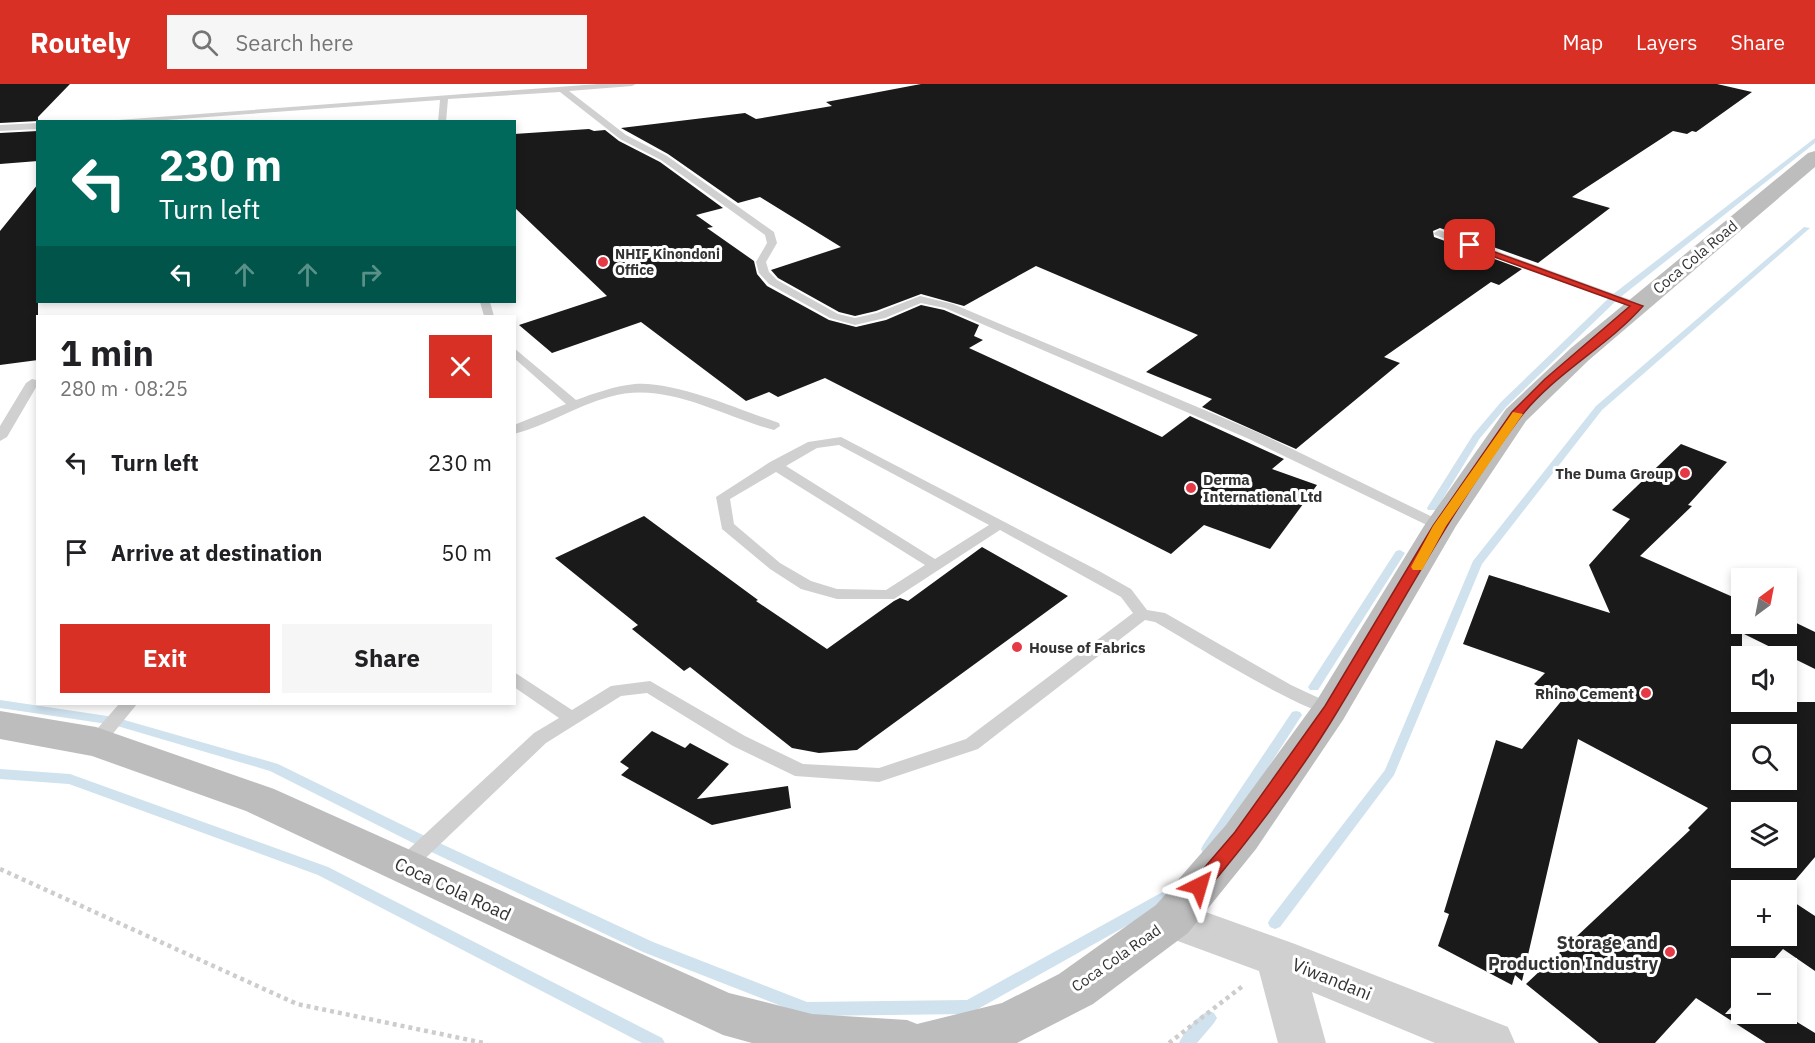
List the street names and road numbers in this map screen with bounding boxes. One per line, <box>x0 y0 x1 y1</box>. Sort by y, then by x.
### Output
street label: Coca Cola Road <box>1649 216 1741 298</box>
street label: Coca Cola Road <box>391 852 515 926</box>
street label: Coca Cola Road <box>1068 920 1164 996</box>
street label: Viwandani <box>1289 953 1375 1005</box>

